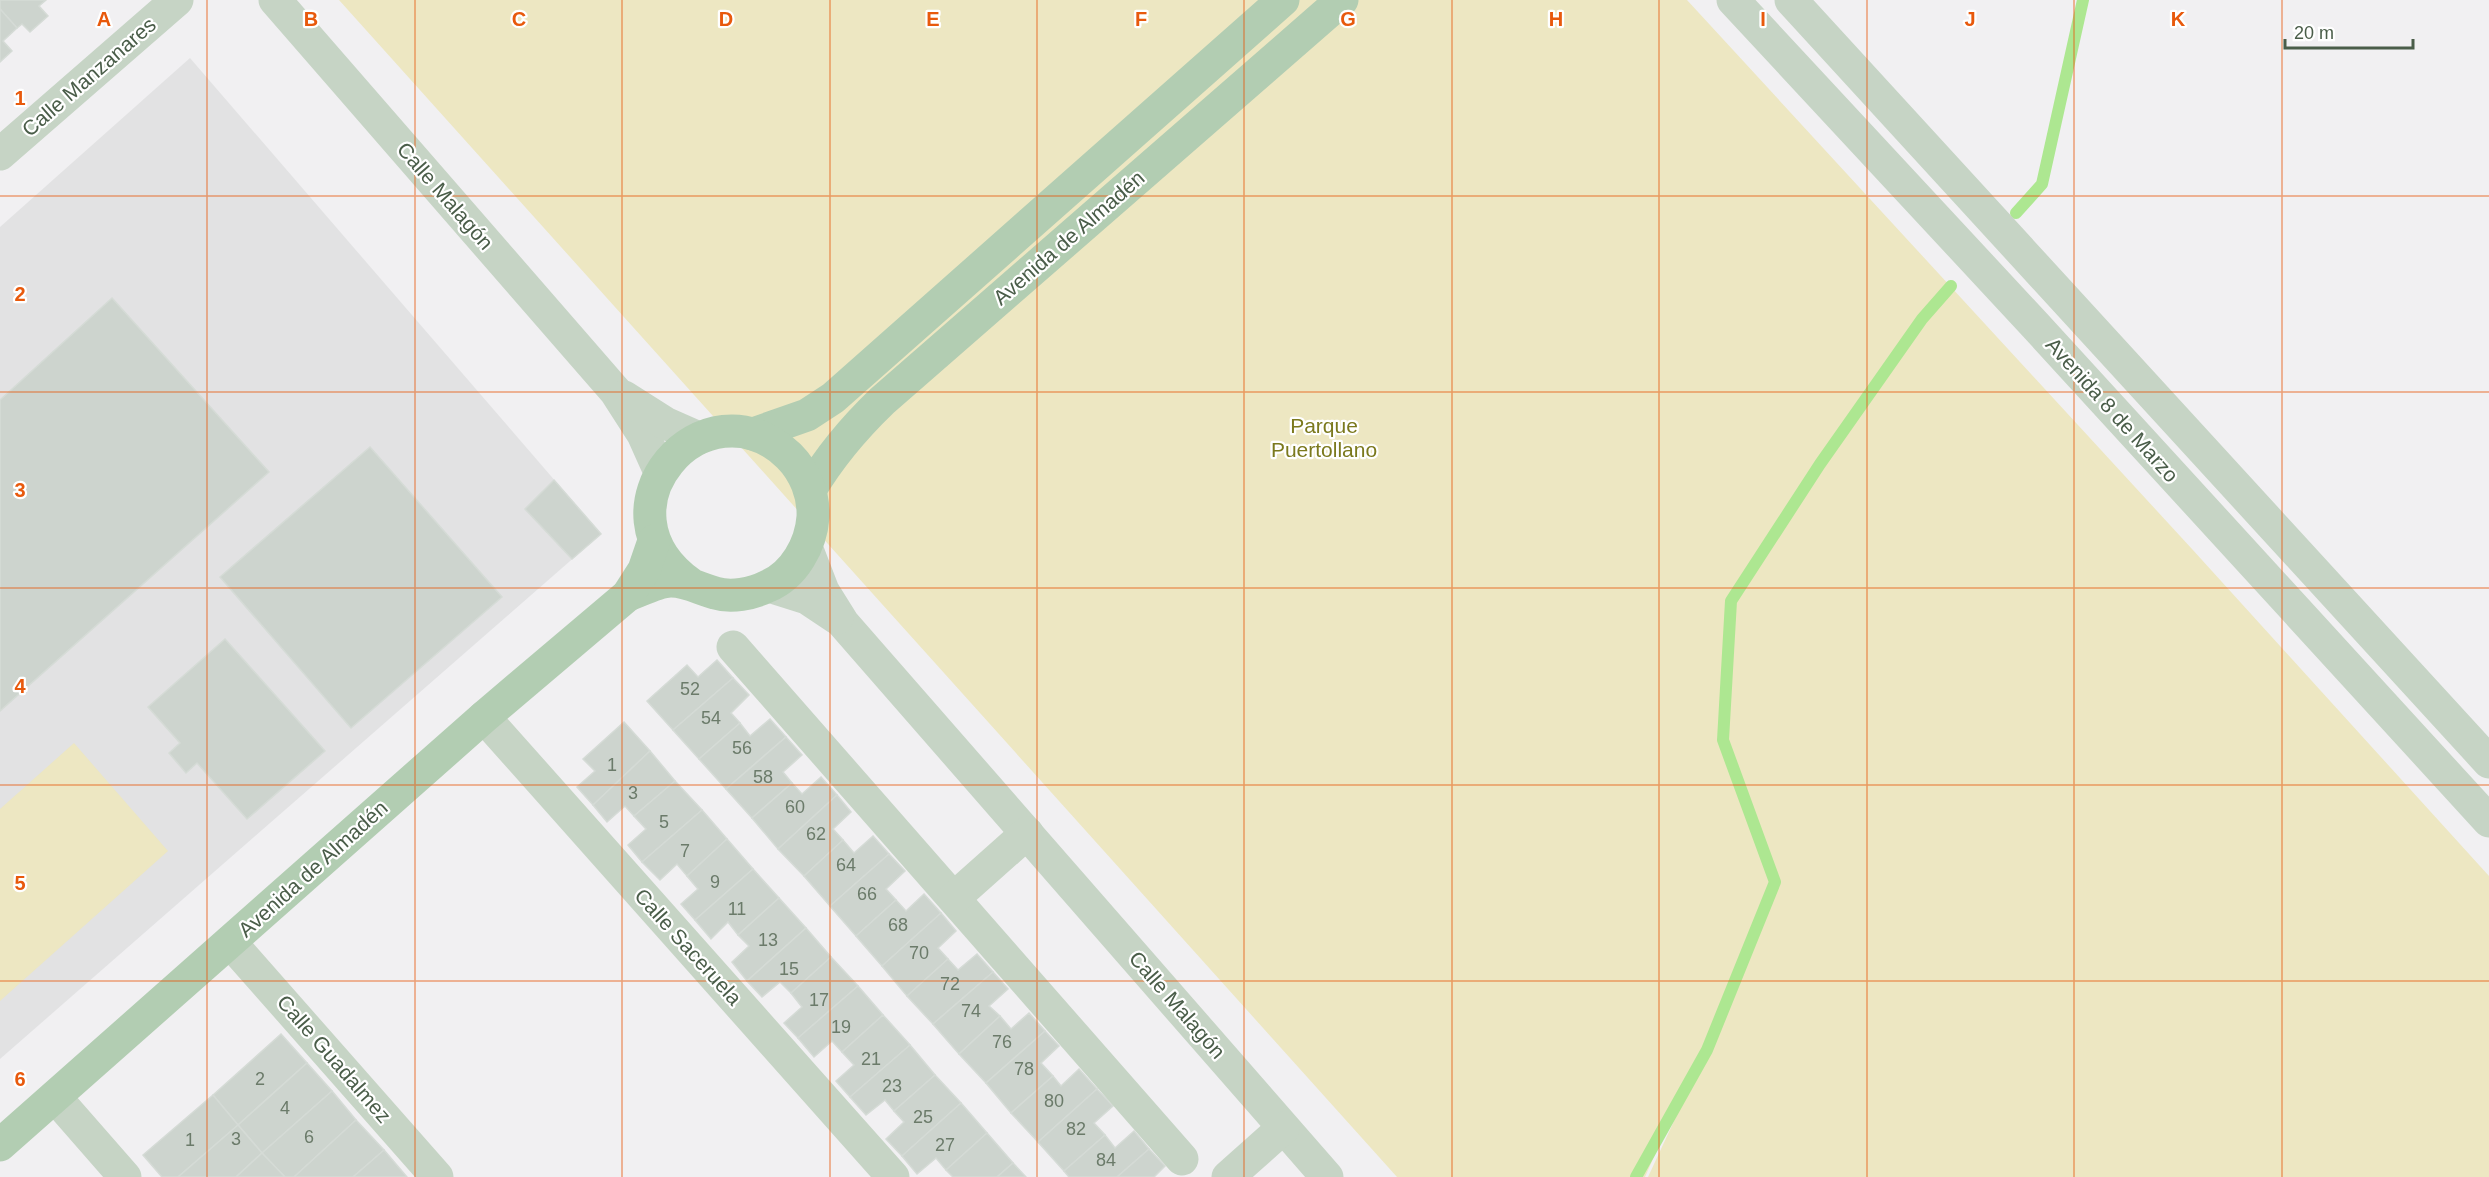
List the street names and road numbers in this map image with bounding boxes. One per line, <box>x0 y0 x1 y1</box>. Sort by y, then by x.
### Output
street label: Calle Manzanares <box>17 12 160 141</box>
street label: Calle Malagón <box>393 137 498 254</box>
street label: Avenida de Almadén <box>989 166 1149 309</box>
street label: Avenida 8 de Marzo <box>2041 333 2183 487</box>
street label: Avenida de Almadén <box>234 796 392 942</box>
street label: Calle Saceruela <box>630 884 747 1010</box>
street label: Calle Malagón <box>1125 946 1230 1063</box>
street label: Calle Guadalmez <box>273 990 396 1127</box>

